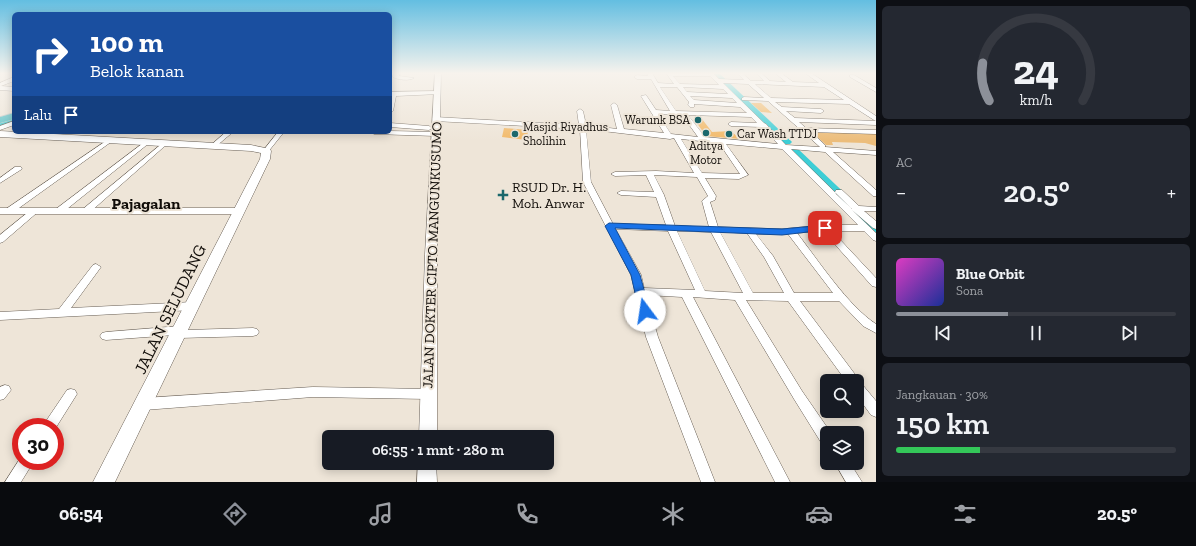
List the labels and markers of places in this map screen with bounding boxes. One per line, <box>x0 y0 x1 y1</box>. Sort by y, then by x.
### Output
place label: Warunk BSA <box>625 113 690 127</box>
marker: Warunk BSA <box>693 115 703 125</box>
place label: Masjid Riyadhus Sholihin <box>523 120 608 148</box>
place label: Car Wash TTDJ <box>737 127 818 141</box>
marker: Aditya Motor <box>701 128 711 138</box>
marker: Masjid Riyadhus Sholihin <box>510 129 520 139</box>
marker: Car Wash TTDJ <box>724 129 734 139</box>
place label: Aditya Motor <box>689 139 723 167</box>
place label: RSUD Dr. H. Moh. Anwar <box>512 179 586 212</box>
marker: RSUD Dr. H. Moh. Anwar <box>497 189 509 201</box>
pin <box>808 211 842 245</box>

